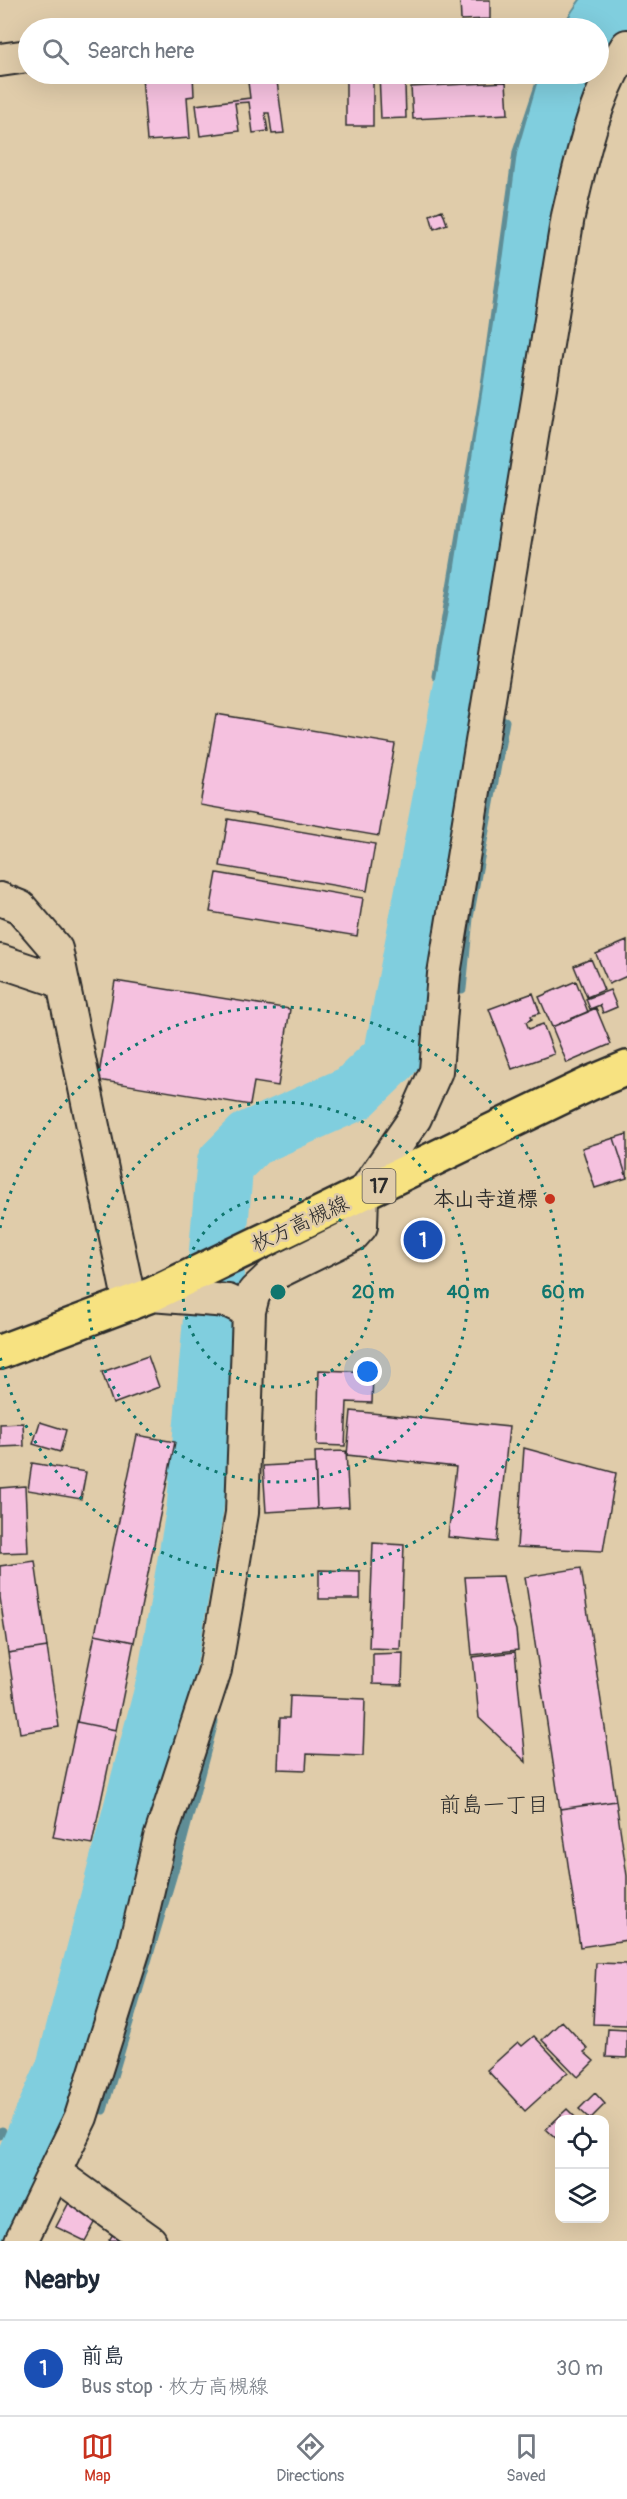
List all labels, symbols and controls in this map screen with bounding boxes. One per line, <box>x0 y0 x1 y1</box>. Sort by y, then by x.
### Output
search box <box>18 18 609 84</box>
icon: search <box>39 35 72 68</box>
text: Search here <box>87 37 194 65</box>
road number: 17 <box>362 1169 395 1203</box>
place label: 本山寺道標 <box>433 1186 538 1213</box>
street label: 枚方高槻線 <box>247 1190 353 1258</box>
marker: 本山寺道標 <box>543 1192 557 1206</box>
pin: 1 <box>404 1218 442 1262</box>
text: 20 m <box>352 1281 394 1304</box>
text: 40 m <box>447 1281 489 1304</box>
text: 60 m <box>542 1281 584 1304</box>
centre of rings <box>268 1282 288 1302</box>
your location <box>353 1357 382 1386</box>
district label: 前島一丁目 <box>439 1791 549 1819</box>
map controls <box>555 2115 609 2223</box>
button: locate <box>555 2115 609 2169</box>
button: layers <box>555 2169 609 2223</box>
text: Nearby <box>24 2264 100 2296</box>
text: 前島 <box>81 2342 125 2370</box>
text: 1 <box>40 2356 47 2381</box>
text: 30 m <box>556 2356 603 2381</box>
text: Bus stop · 枚方高槻線 <box>81 2374 268 2399</box>
tab: Map <box>81 2430 114 2486</box>
tab: Directions <box>276 2430 344 2486</box>
tab: Saved <box>506 2430 546 2486</box>

